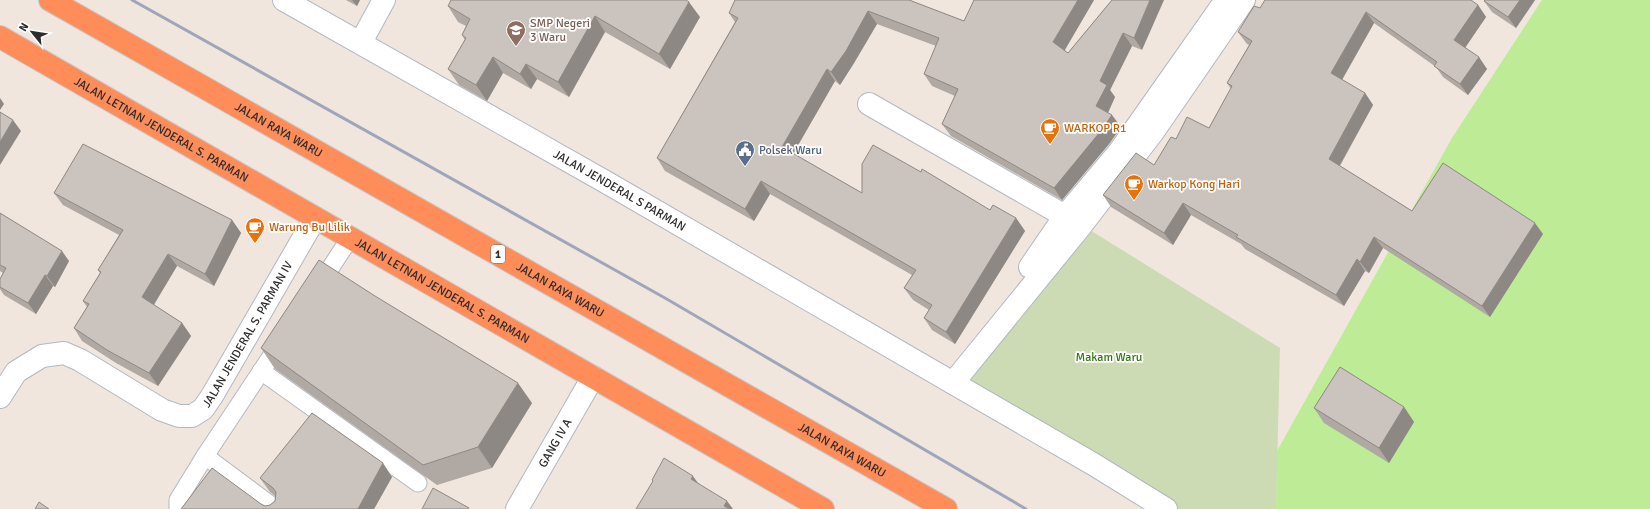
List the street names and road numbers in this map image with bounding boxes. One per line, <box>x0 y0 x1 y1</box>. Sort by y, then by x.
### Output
street label: JALAN LETNAN JENDERAL S. PARMAN <box>71 74 251 185</box>
street label: JALAN RAYA WARU <box>232 99 325 161</box>
street label: JALAN JENDERAL S PARMAN <box>551 147 689 234</box>
street label: JALAN LETNAN JENDERAL S. PARMAN <box>353 235 532 347</box>
road number: 1 <box>491 245 505 263</box>
street label: JALAN JENDERAL S. PARMAN IV <box>199 258 296 410</box>
street label: JALAN RAYA WARU <box>514 259 607 321</box>
street label: GANG IV A <box>535 415 575 470</box>
street label: JALAN RAYA WARU <box>796 419 889 481</box>

